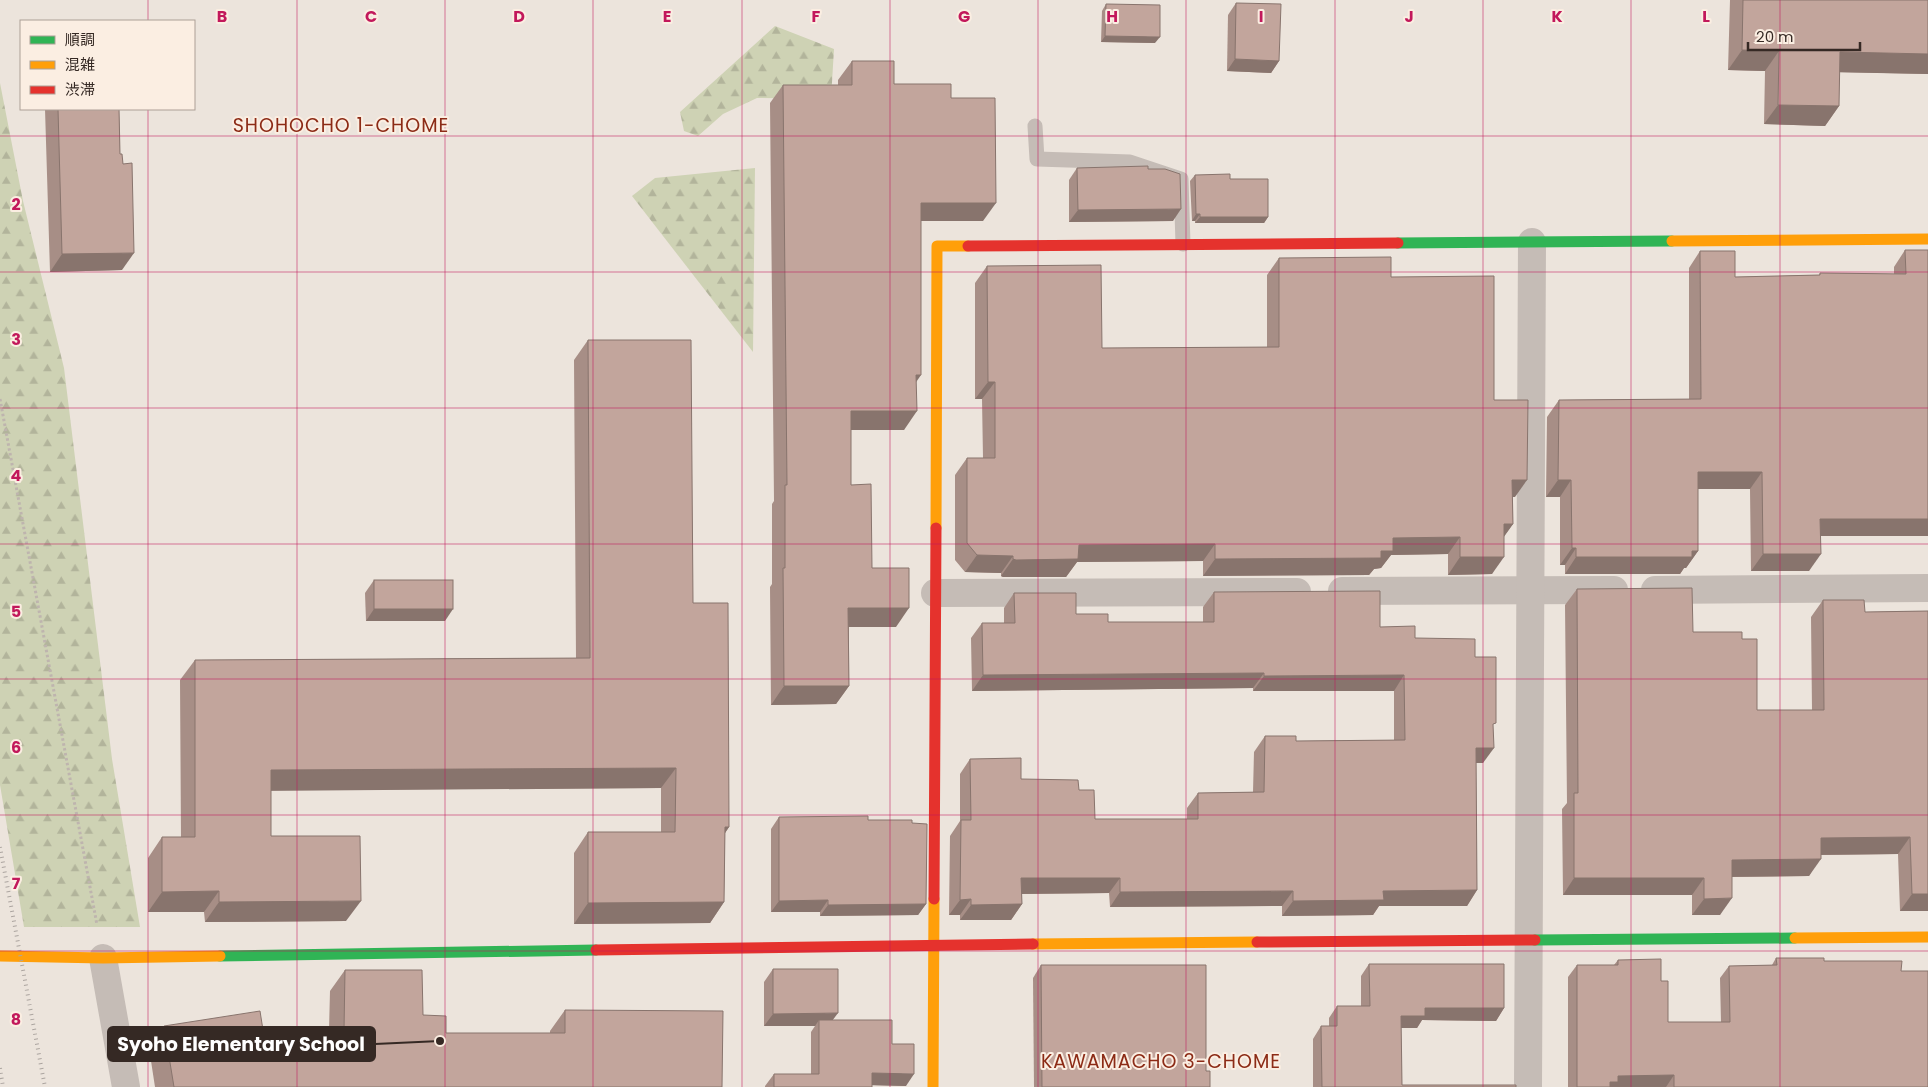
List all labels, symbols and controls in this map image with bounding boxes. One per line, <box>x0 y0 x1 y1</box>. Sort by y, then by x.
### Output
text: B <box>217 5 227 28</box>
text: C <box>365 5 377 28</box>
text: D <box>513 5 525 28</box>
text: E <box>663 5 671 28</box>
text: F <box>812 5 821 28</box>
text: G <box>958 5 970 28</box>
text: H <box>1106 5 1118 28</box>
text: I <box>1259 5 1263 28</box>
text: J <box>1404 5 1414 28</box>
text: K <box>1551 5 1563 28</box>
text: L <box>1702 5 1710 28</box>
legend <box>20 20 195 110</box>
scale bar <box>1748 20 1860 52</box>
text: 20 m <box>1756 26 1794 47</box>
text: 順調 <box>65 29 95 50</box>
text: 混雑 <box>65 54 95 75</box>
text: 渋滞 <box>65 79 95 100</box>
district label: SHOHOCHO 1-CHOME <box>233 112 449 139</box>
text: 2 <box>11 193 21 216</box>
text: 3 <box>11 328 21 351</box>
text: 4 <box>11 464 22 487</box>
text: 5 <box>11 600 21 623</box>
text: 6 <box>11 736 21 759</box>
text: 7 <box>12 872 21 895</box>
text: 8 <box>11 1008 21 1031</box>
callout: Syoho Elementary School <box>108 1027 375 1061</box>
text: Syoho Elementary School <box>117 1031 365 1058</box>
district label: KAWAMACHO 3-CHOME <box>1041 1048 1281 1075</box>

